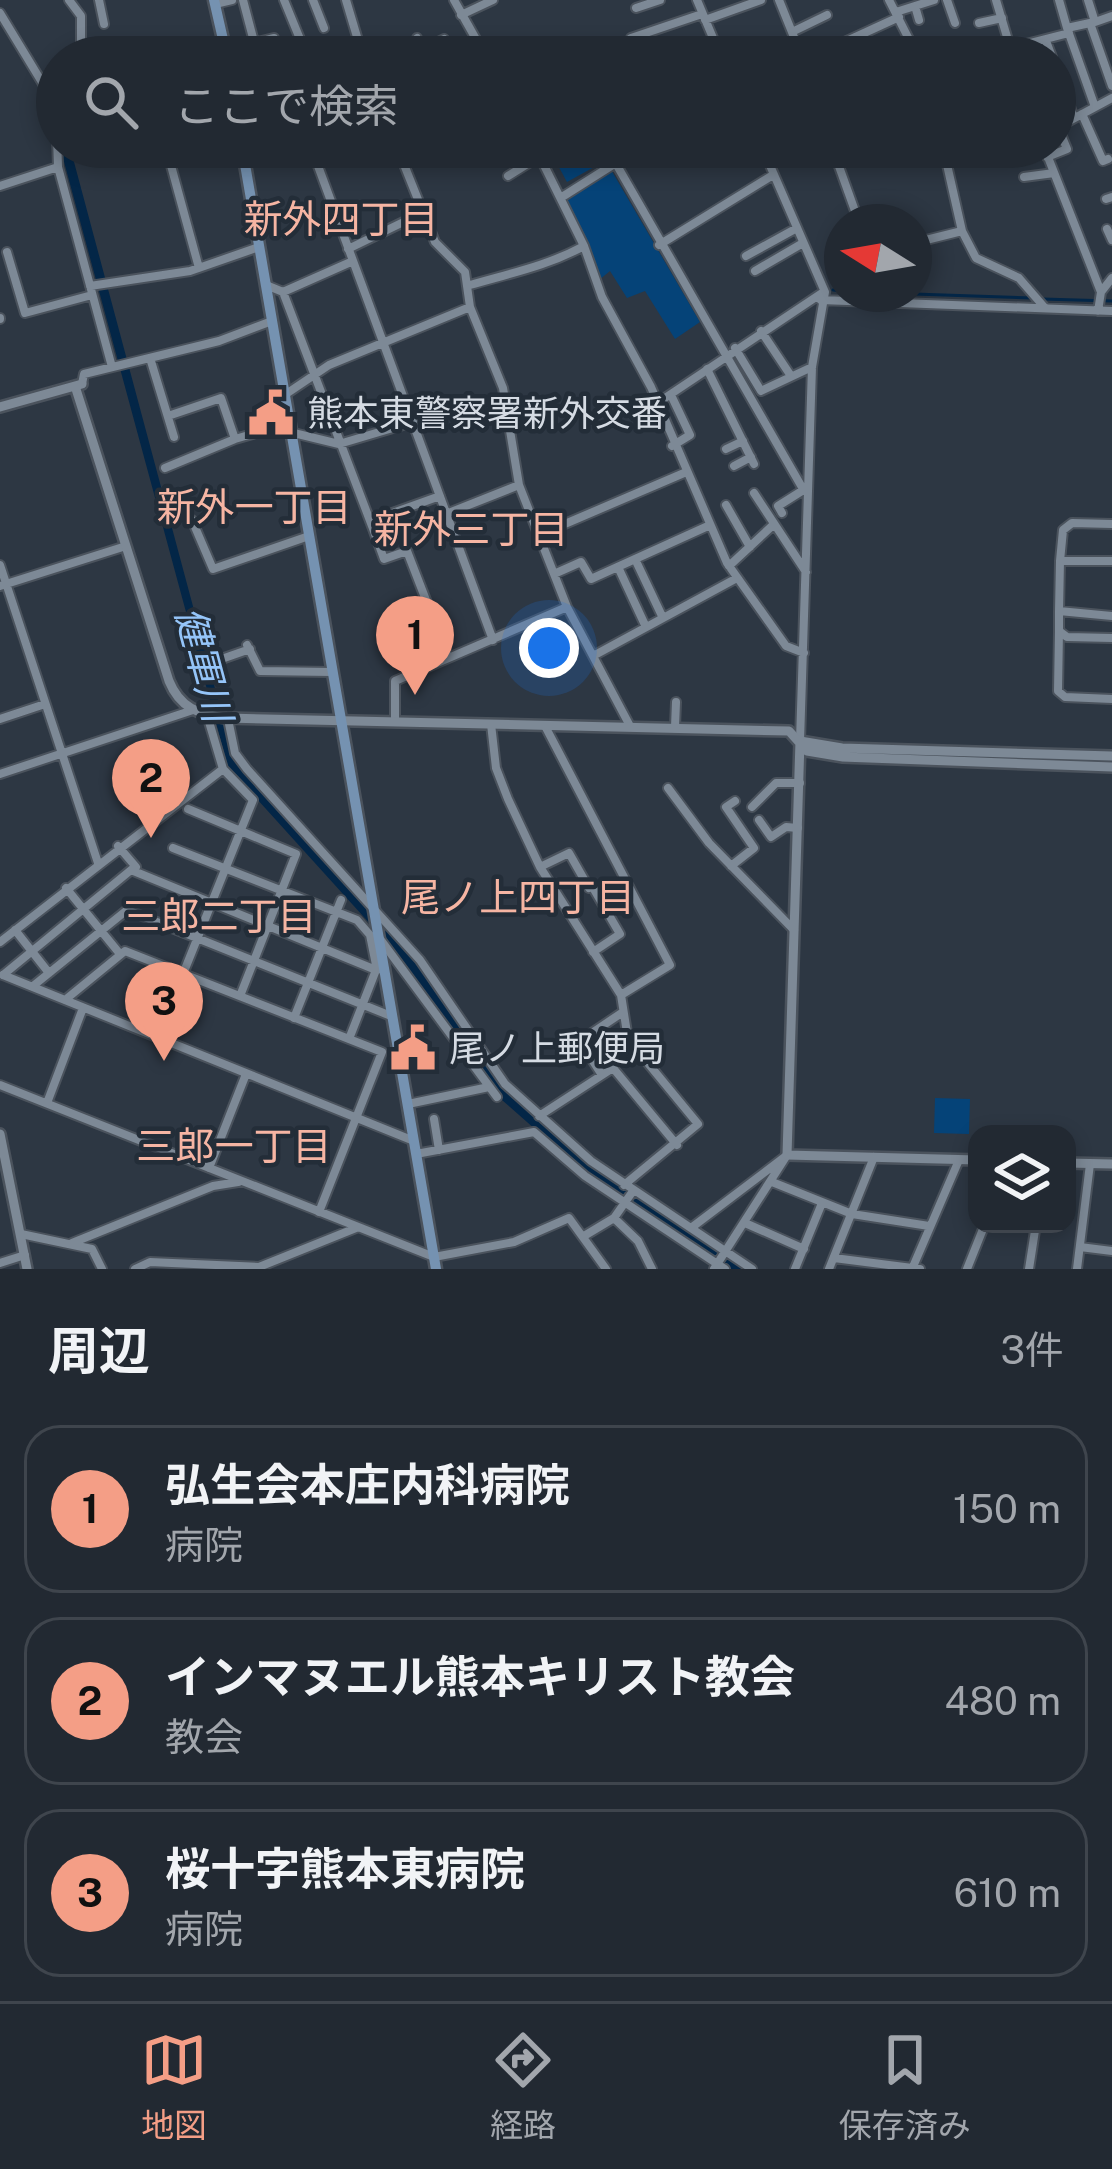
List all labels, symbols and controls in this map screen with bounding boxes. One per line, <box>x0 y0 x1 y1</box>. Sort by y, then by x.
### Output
search box <box>36 36 1076 168</box>
icon: search <box>78 69 144 135</box>
text: ここで検索 <box>174 79 399 132</box>
district label: 新外四丁目 <box>243 196 439 242</box>
north arrow <box>824 204 932 312</box>
public building icon: 熊本東警察署新外交番 <box>246 388 296 438</box>
place label: 熊本東警察署新外交番 <box>307 392 667 434</box>
district label: 新外一丁目 <box>156 484 352 530</box>
district label: 新外三丁目 <box>373 506 569 552</box>
pin: 1 <box>376 596 454 695</box>
water label: 健軍川 <box>167 602 242 730</box>
your location <box>519 618 579 678</box>
pin: 2 <box>112 739 190 838</box>
district label: 尾ノ上四丁目 <box>401 874 635 920</box>
district label: 三郎二丁目 <box>121 893 317 939</box>
pin: 3 <box>125 962 203 1061</box>
public building icon: 尾ノ上郵便局 <box>388 1023 438 1073</box>
place label: 尾ノ上郵便局 <box>449 1027 665 1069</box>
district label: 三郎一丁目 <box>136 1123 332 1169</box>
map controls <box>968 1125 1076 1233</box>
button: layers <box>968 1125 1076 1233</box>
text: 周辺 <box>48 1321 150 1380</box>
text: 3件 <box>1000 1327 1064 1373</box>
text: 弘生会本庄内科病院 <box>165 1458 570 1511</box>
text: 1 <box>82 1486 98 1532</box>
text: 150 m <box>953 1486 1061 1532</box>
text: 病院 <box>165 1522 243 1568</box>
text: インマヌエル熊本キリスト教会 <box>165 1650 795 1703</box>
text: 2 <box>78 1678 102 1724</box>
text: 480 m <box>944 1678 1061 1724</box>
text: 教会 <box>165 1714 243 1760</box>
text: 桜十字熊本東病院 <box>165 1842 525 1895</box>
text: 3 <box>77 1870 103 1916</box>
text: 610 m <box>954 1870 1061 1916</box>
text: 病院 <box>165 1906 243 1952</box>
tab: 地図 <box>141 2027 207 2147</box>
tab: 経路 <box>490 2027 556 2147</box>
tab: 保存済み <box>839 2027 971 2147</box>

